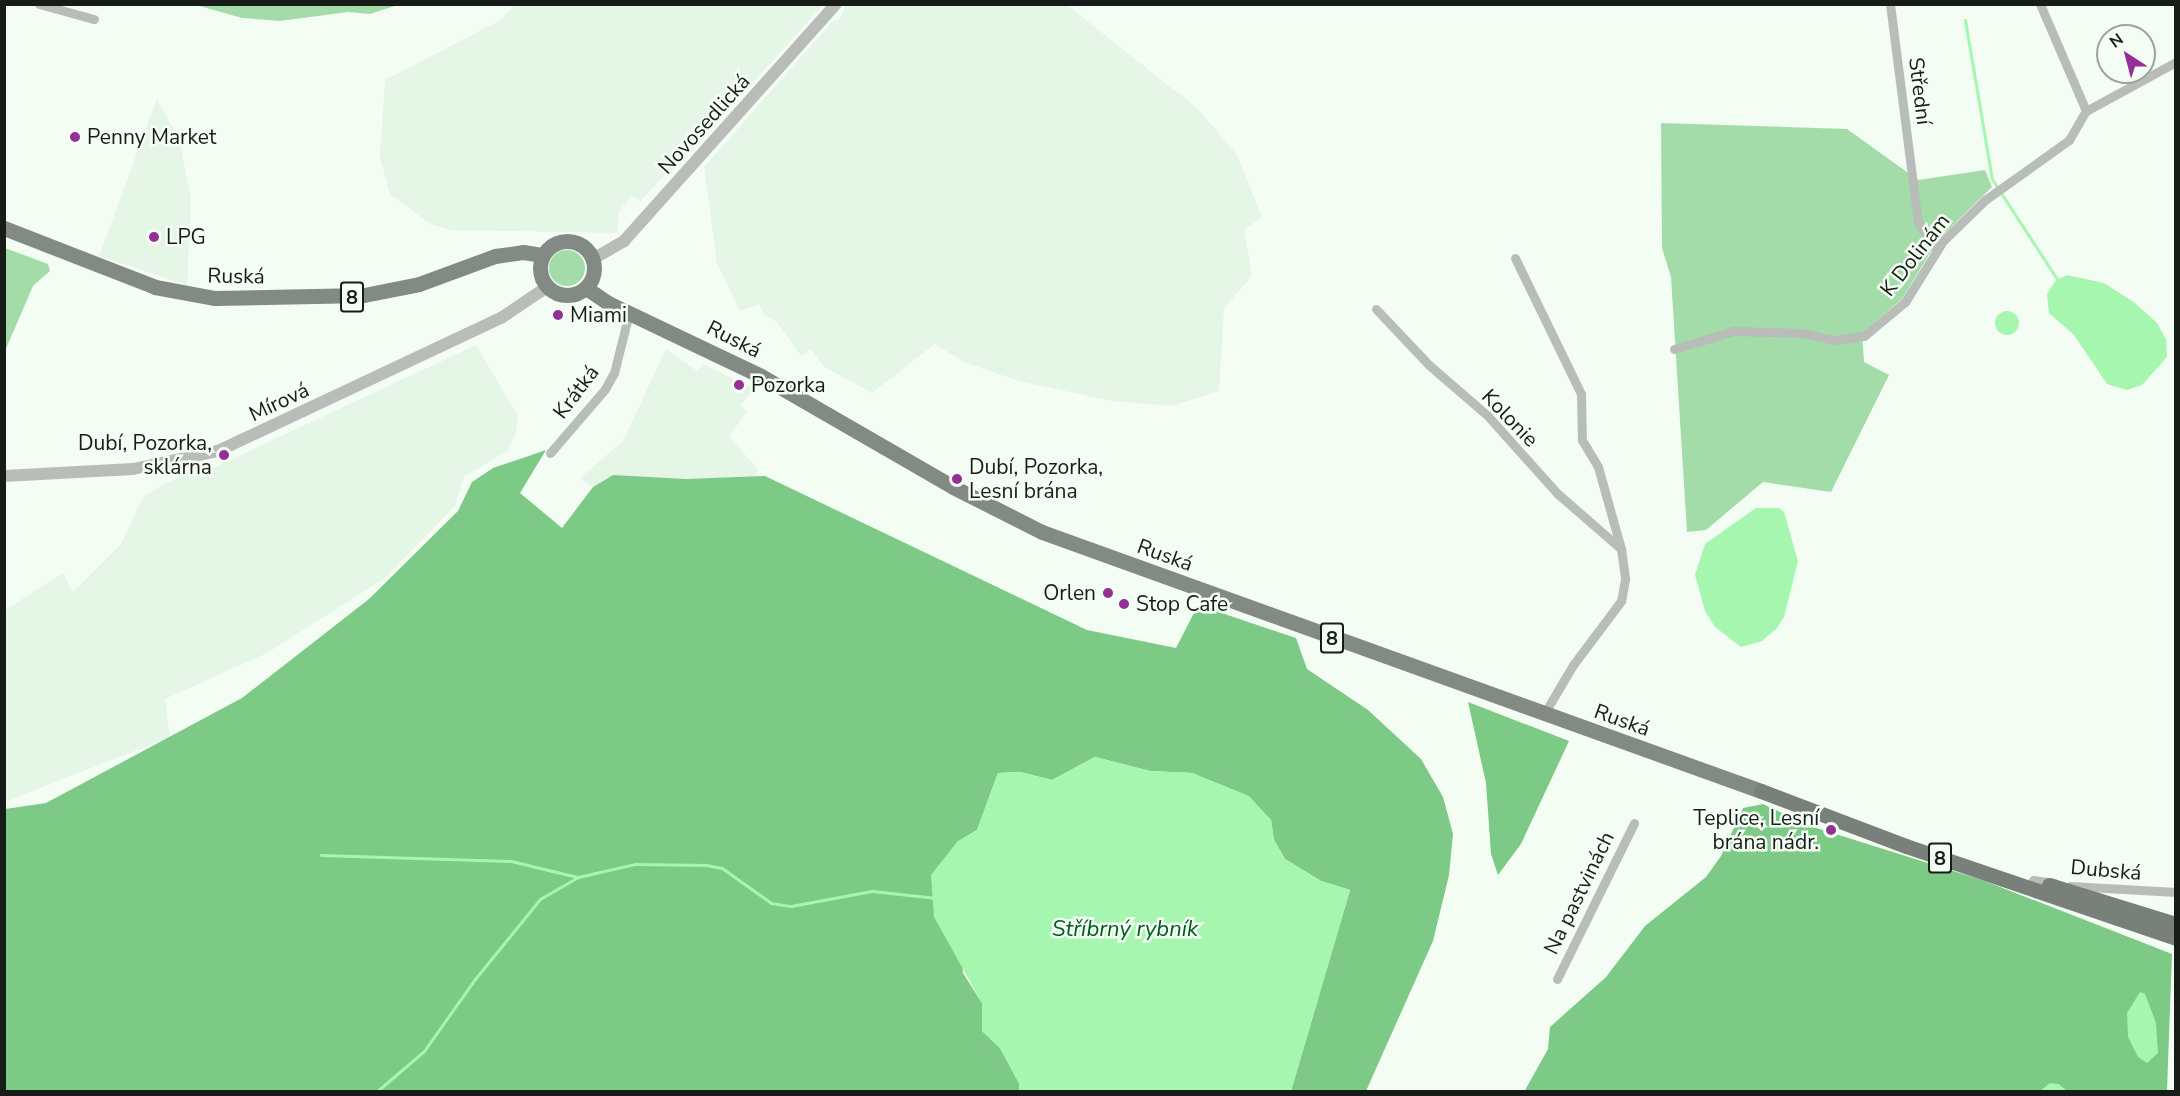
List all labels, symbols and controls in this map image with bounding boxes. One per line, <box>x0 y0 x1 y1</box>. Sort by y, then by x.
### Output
north arrow <box>2096 24 2156 84</box>
text: N <box>2105 29 2128 53</box>
street label: Střední <box>1903 56 1937 126</box>
street label: Novosedlická <box>653 69 755 179</box>
place label: Penny Market <box>87 124 216 150</box>
marker: Penny Market <box>68 130 82 144</box>
street label: K Dolinám <box>1875 209 1955 301</box>
place label: LPG <box>166 224 206 250</box>
marker: LPG <box>147 230 161 244</box>
street label: Ruská <box>207 263 265 289</box>
road number: 8 <box>340 280 364 314</box>
place label: Miami <box>570 302 627 328</box>
marker: Miami <box>551 308 565 322</box>
street label: Ruská <box>703 315 765 363</box>
street label: Krátká <box>548 360 604 424</box>
place label: Pozorka <box>751 372 826 398</box>
street label: Mírová <box>245 377 313 427</box>
marker: Pozorka <box>732 378 746 392</box>
street label: Kolonie <box>1477 384 1543 452</box>
place label: Dubí, Pozorka, sklárna <box>78 430 212 480</box>
marker: Dubí, Pozorka, sklárna <box>217 448 231 462</box>
place label: Dubí, Pozorka, Lesní brána <box>969 454 1103 504</box>
marker: Dubí, Pozorka, Lesní brána <box>950 472 964 486</box>
street label: Ruská <box>1134 533 1196 577</box>
place label: Orlen <box>1043 580 1096 606</box>
marker: Orlen <box>1101 586 1115 600</box>
place label: Stop Cafe <box>1136 591 1228 617</box>
marker: Stop Cafe <box>1117 597 1131 611</box>
road number: 8 <box>1320 621 1344 655</box>
street label: Ruská <box>1591 698 1653 742</box>
place label: Teplice, Lesní brána nádr. <box>1693 805 1819 855</box>
marker: Teplice, Lesní brána nádr. <box>1824 823 1838 837</box>
street label: Na pastvinách <box>1538 828 1620 958</box>
road number: 8 <box>1928 841 1952 875</box>
street label: Dubská <box>2069 854 2143 886</box>
water label: Stříbrný rybník <box>1052 917 1198 943</box>

